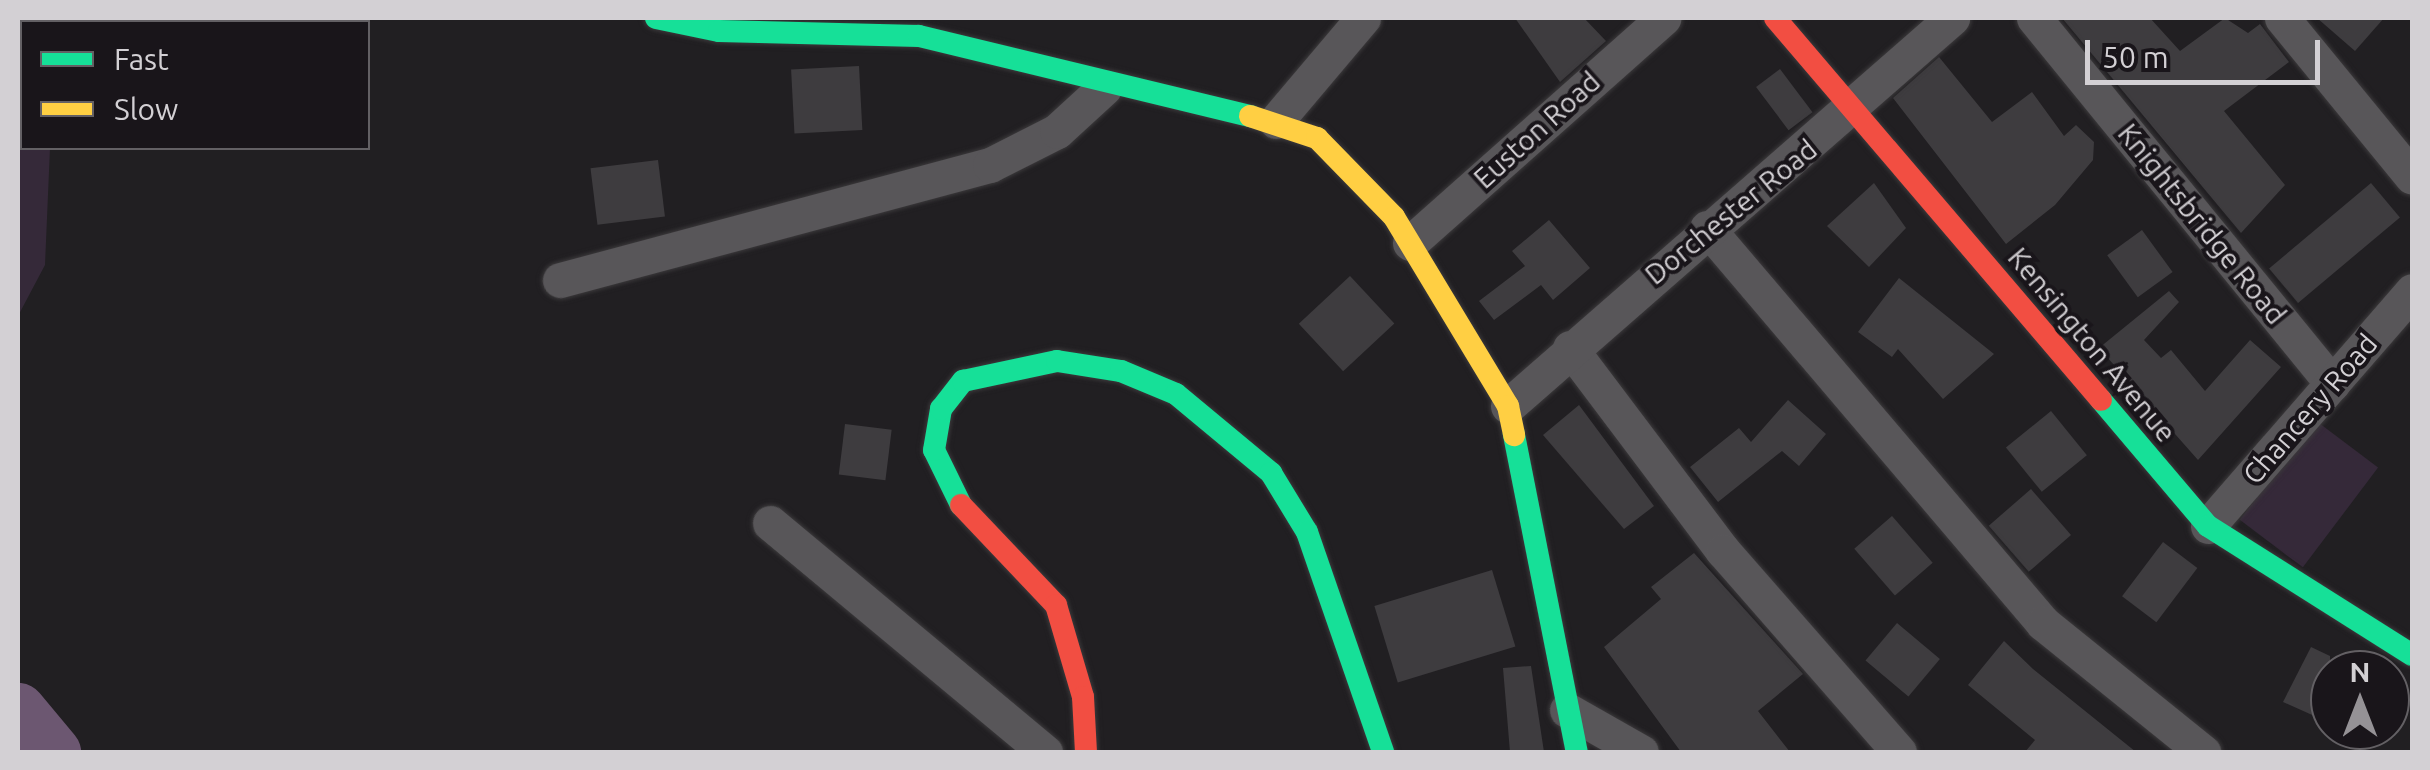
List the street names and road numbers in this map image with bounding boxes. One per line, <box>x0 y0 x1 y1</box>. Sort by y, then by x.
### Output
street label: Euston Road <box>1467 65 1607 195</box>
street label: Knightsbridge Road <box>2111 117 2293 331</box>
street label: Dorchester Road <box>1638 132 1824 292</box>
street label: Kensington Avenue <box>2001 241 2183 449</box>
street label: Chancery Road <box>2236 327 2384 491</box>

